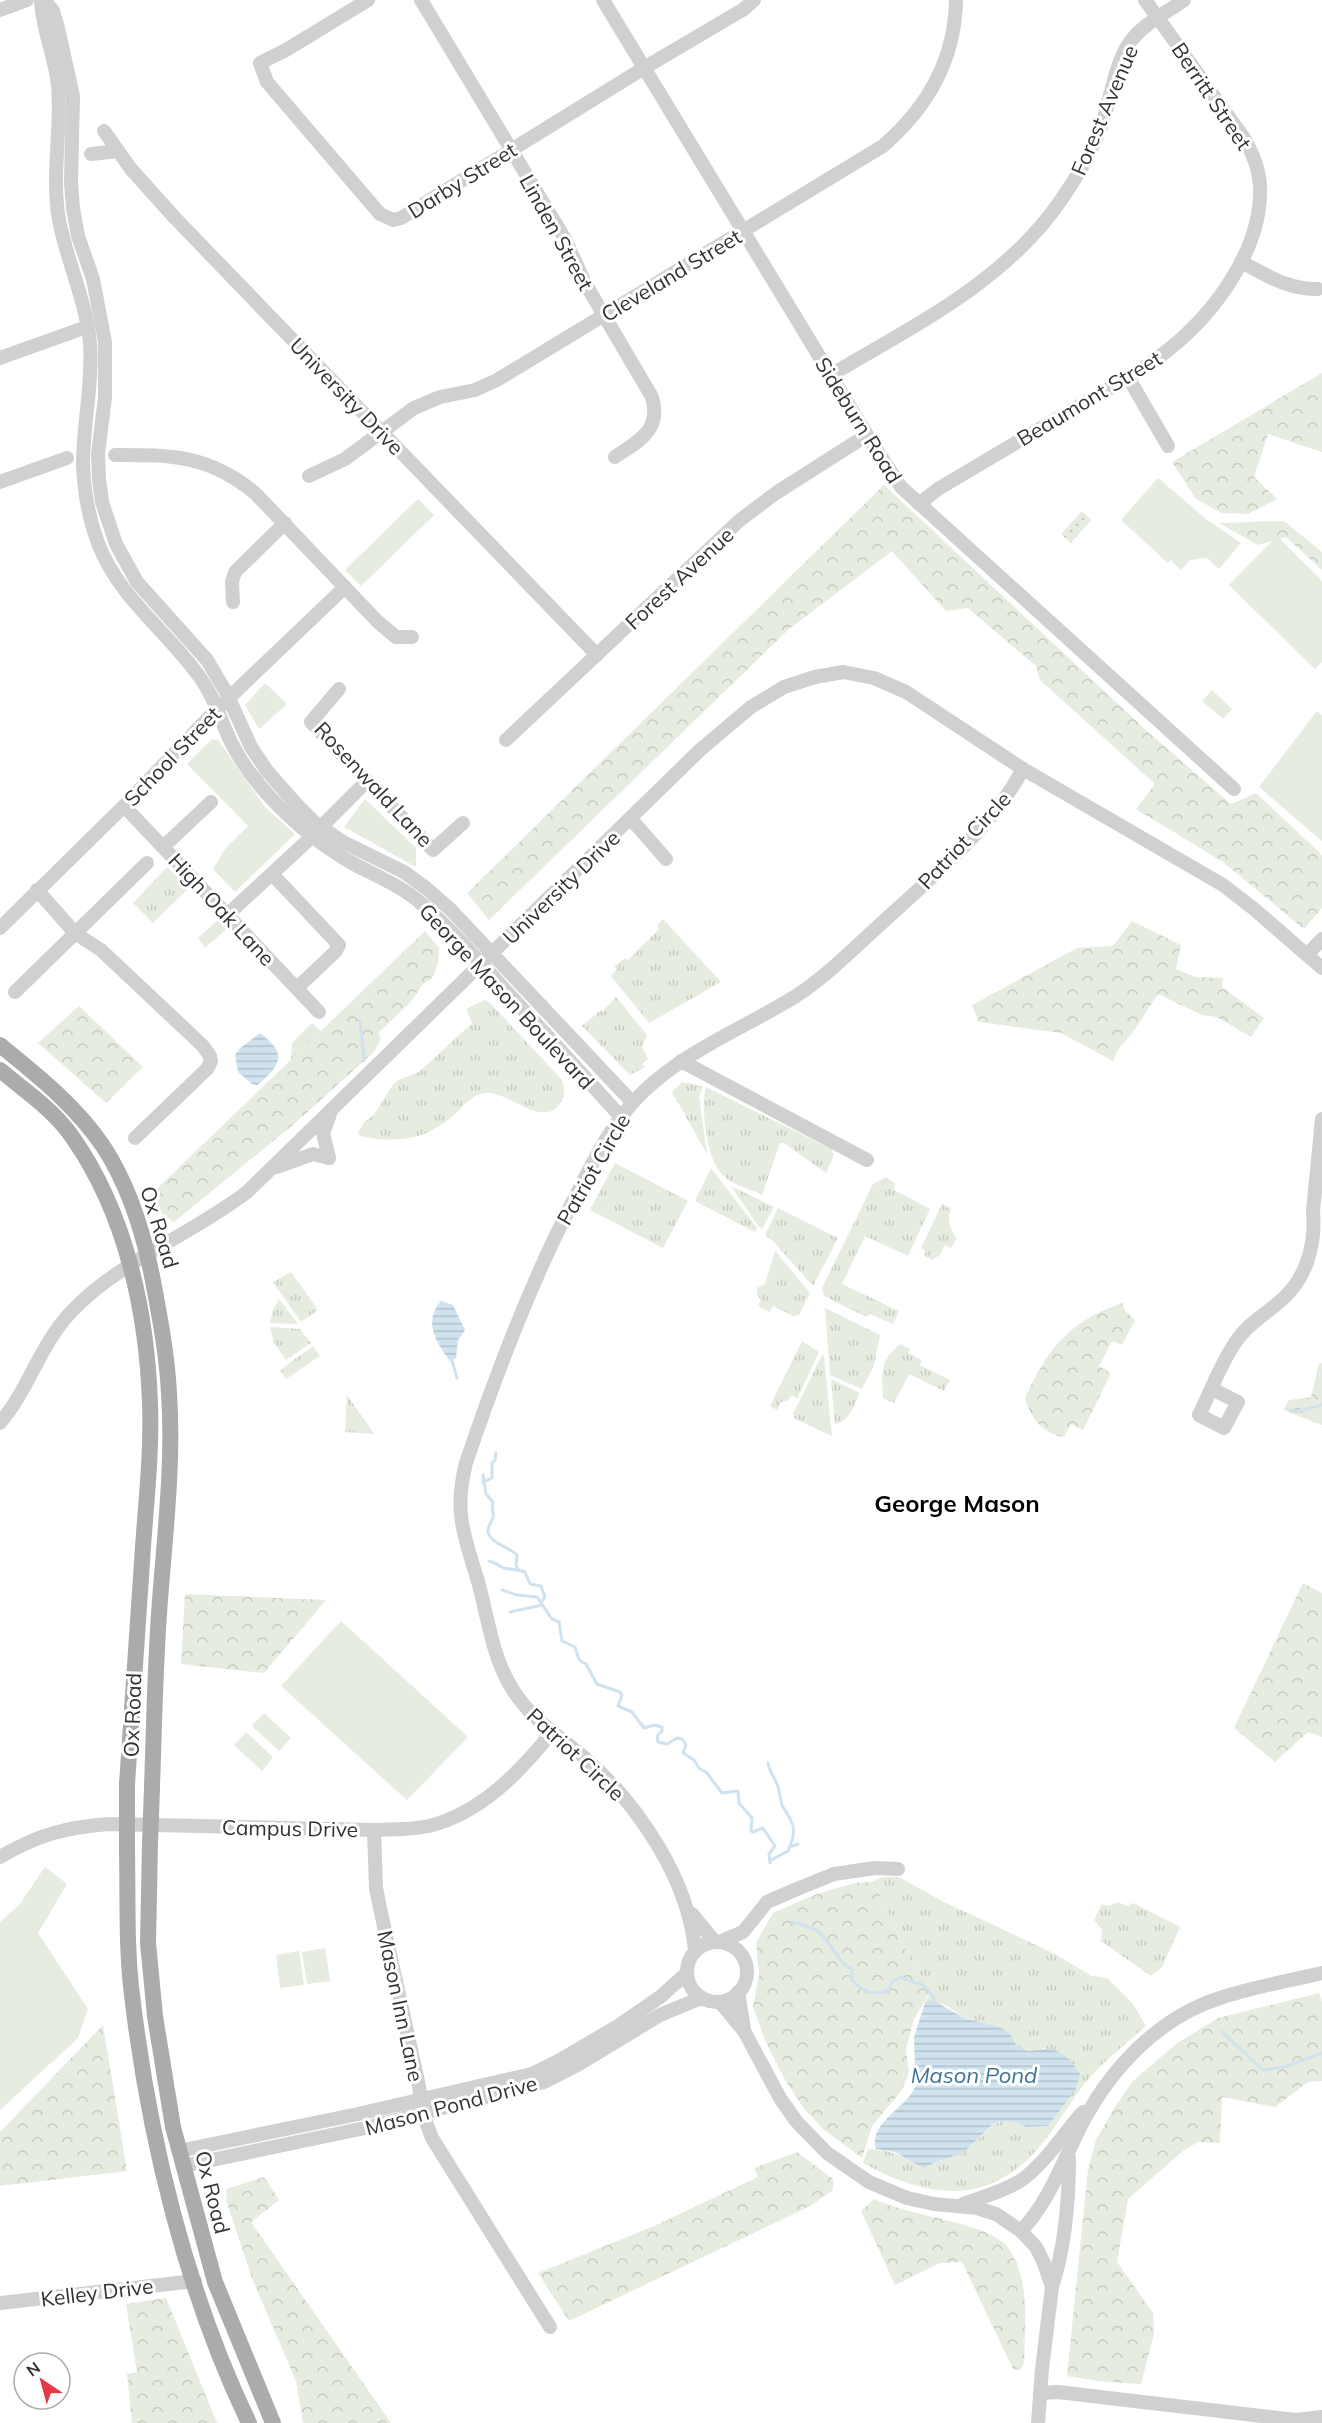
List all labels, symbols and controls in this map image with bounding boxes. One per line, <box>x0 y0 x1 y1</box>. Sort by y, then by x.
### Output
street label: Berritt Street <box>1167 37 1257 155</box>
street label: Forest Avenue <box>1065 41 1143 179</box>
street label: Darby Street <box>403 136 521 224</box>
street label: Linden Street <box>514 169 600 295</box>
street label: Cleveland Street <box>596 223 746 327</box>
street label: University Drive <box>285 332 409 460</box>
street label: Beaumont Street <box>1012 345 1166 451</box>
street label: Sideburn Road <box>810 352 908 488</box>
street label: Forest Avenue <box>619 521 739 635</box>
street label: School Street <box>118 701 226 811</box>
street label: Rosenwald Lane <box>309 716 439 852</box>
street label: Patriot Circle <box>912 786 1016 894</box>
street label: University Drive <box>497 825 625 949</box>
street label: High Oak Lane <box>163 847 281 971</box>
street label: George Mason Boulevard <box>414 898 600 1094</box>
street label: Patriot Circle <box>551 1109 635 1229</box>
street label: Ox Road <box>135 1183 185 1271</box>
district label: George Mason <box>874 1488 1040 1518</box>
street label: Ox Road <box>118 1672 146 1758</box>
street label: Patriot Circle <box>522 1702 630 1806</box>
street label: Campus Drive <box>222 1814 358 1842</box>
street label: Mason Inn Lane <box>372 1928 430 2084</box>
water label: Mason Pond <box>911 2061 1038 2089</box>
street label: Mason Pond Drive <box>362 2070 540 2140</box>
street label: Ox Road <box>190 2148 236 2236</box>
street label: Kelley Drive <box>39 2272 155 2312</box>
north arrow <box>12 2351 72 2411</box>
text: N <box>22 2357 44 2381</box>

